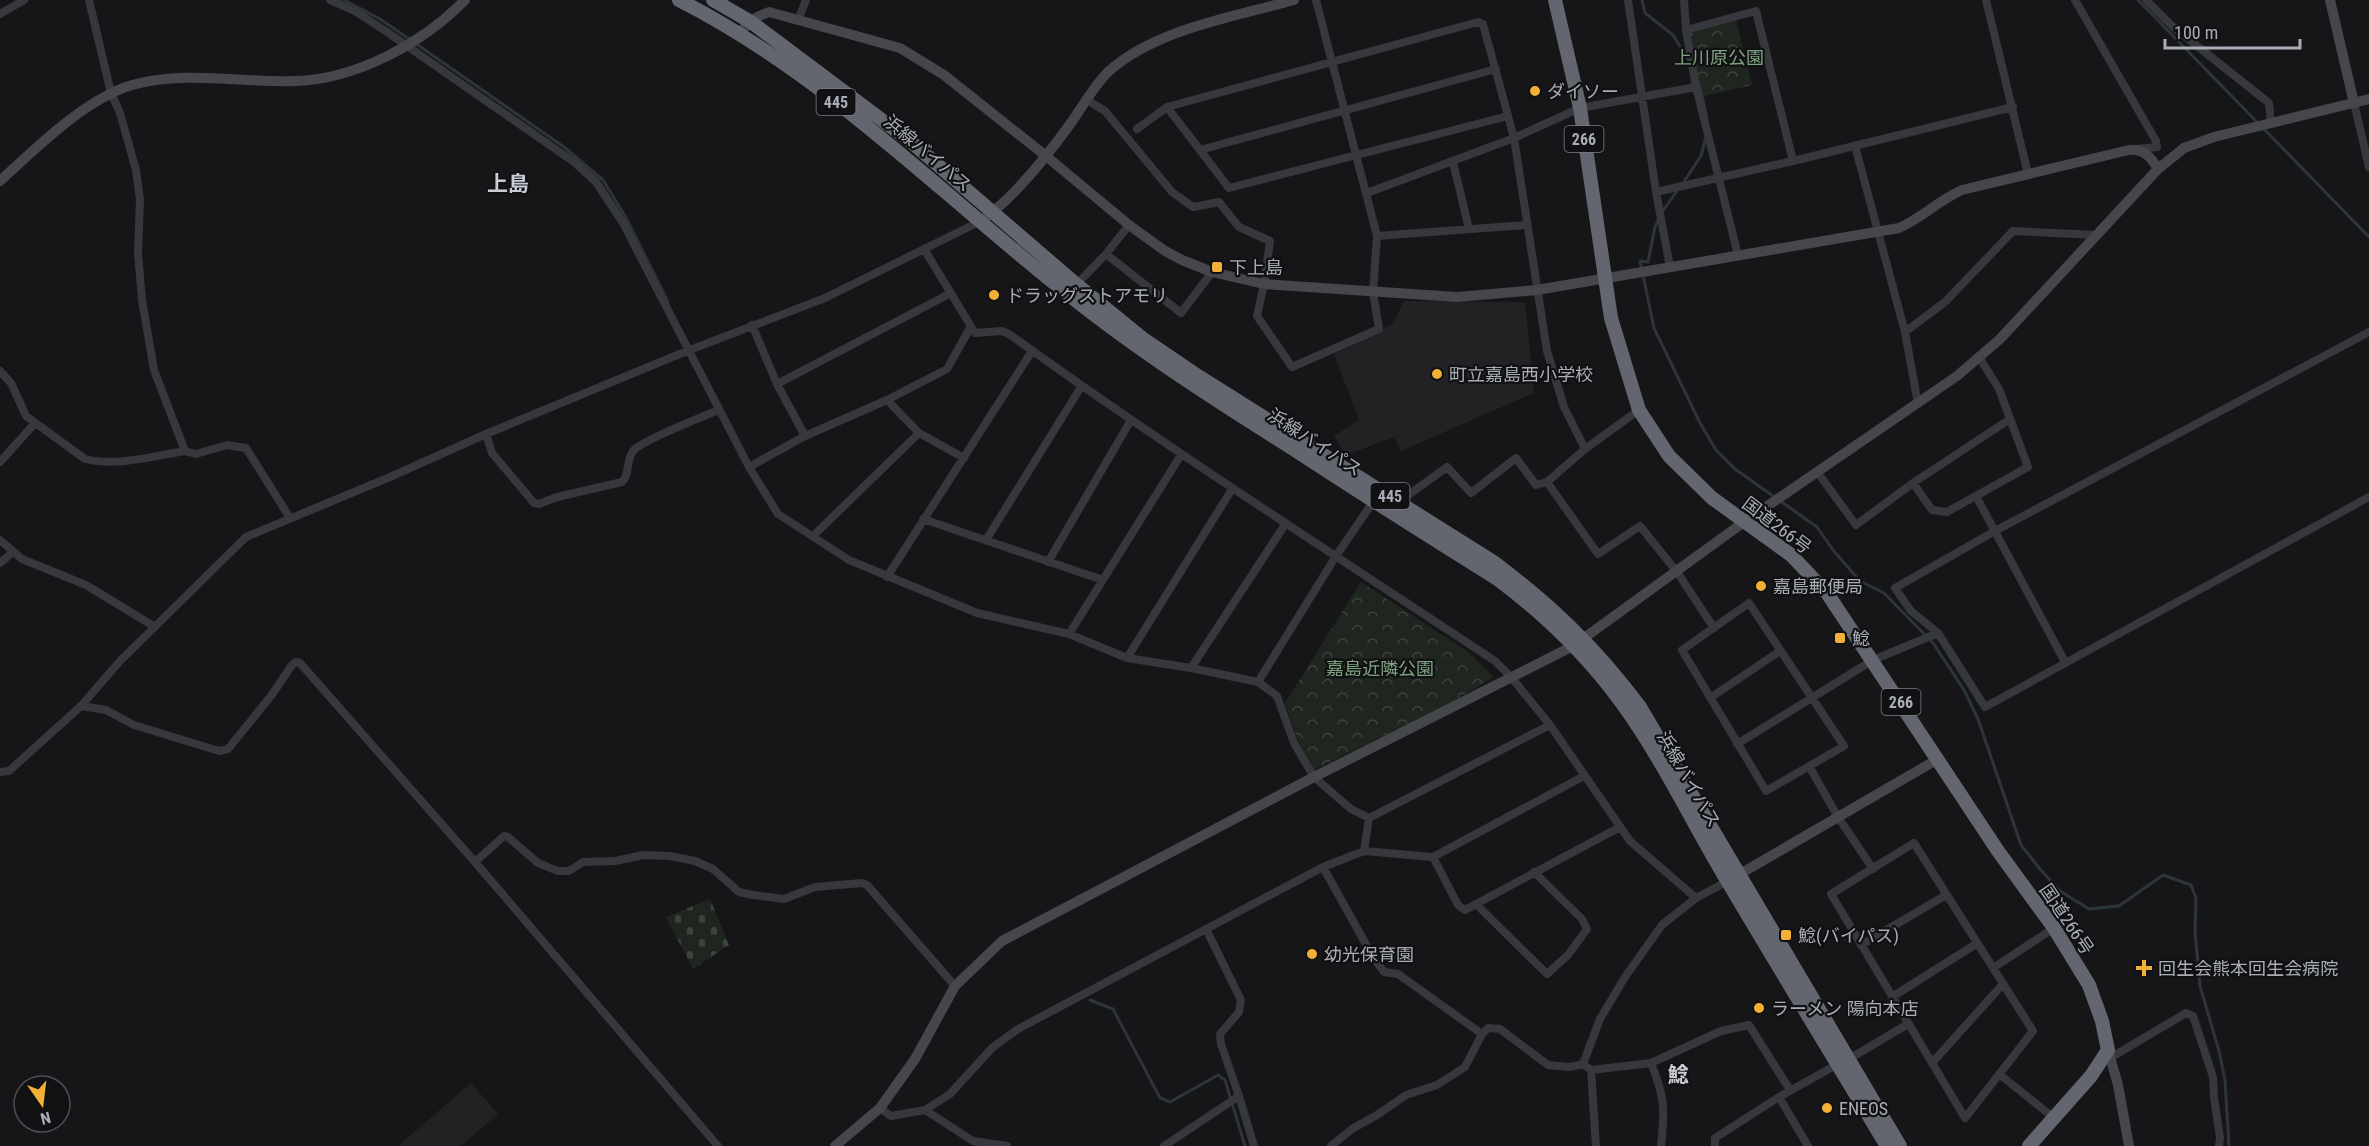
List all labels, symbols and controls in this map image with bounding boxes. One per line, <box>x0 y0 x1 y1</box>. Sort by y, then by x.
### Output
scale bar <box>2165 12 2300 50</box>
text: 100 m <box>2174 22 2218 43</box>
park label: 上川原公園 <box>1674 47 1764 68</box>
place label: ダイソー <box>1547 81 1619 102</box>
marker: ダイソー <box>1528 84 1542 98</box>
road number: 445 <box>816 89 856 115</box>
street label: 浜線バイパス <box>880 110 976 196</box>
road number: 266 <box>1564 126 1604 152</box>
district label: 上島 <box>487 172 529 196</box>
place label: 下上島 <box>1229 257 1283 278</box>
marker: 下上島 <box>1210 260 1224 274</box>
place label: ドラッグストアモリ <box>1006 285 1168 306</box>
marker: ドラッグストアモリ <box>987 288 1001 302</box>
place label: 町立嘉島西小学校 <box>1449 364 1593 385</box>
marker: 町立嘉島西小学校 <box>1430 367 1444 381</box>
street label: 浜線バイパス <box>1264 404 1366 480</box>
road number: 445 <box>1370 483 1410 509</box>
street label: 国道266号 <box>1738 492 1816 558</box>
place label: 嘉島郵便局 <box>1773 576 1863 597</box>
marker: 嘉島郵便局 <box>1754 579 1768 593</box>
place label: 鯰 <box>1852 628 1870 649</box>
marker: 鯰 <box>1833 631 1847 645</box>
park label: 嘉島近隣公園 <box>1326 658 1434 679</box>
road number: 266 <box>1882 689 1920 715</box>
street label: 浜線バイパス <box>1653 727 1725 831</box>
street label: 国道266号 <box>2036 880 2098 958</box>
place label: 鯰(バイパス) <box>1798 925 1899 947</box>
marker: 鯰(バイパス) <box>1779 928 1793 942</box>
place label: 幼光保育園 <box>1324 944 1414 965</box>
marker: 幼光保育園 <box>1305 947 1319 961</box>
place label: 回生会熊本回生会病院 <box>2158 958 2338 979</box>
marker: 回生会熊本回生会病院 <box>2135 959 2153 977</box>
place label: ラーメン 陽向本店 <box>1771 998 1918 1019</box>
marker: ラーメン 陽向本店 <box>1752 1001 1766 1015</box>
district label: 鯰 <box>1668 1063 1689 1087</box>
north arrow <box>12 1074 72 1134</box>
place label: ENEOS <box>1839 1098 1888 1119</box>
marker: ENEOS <box>1820 1101 1834 1115</box>
text: N <box>38 1108 53 1128</box>

